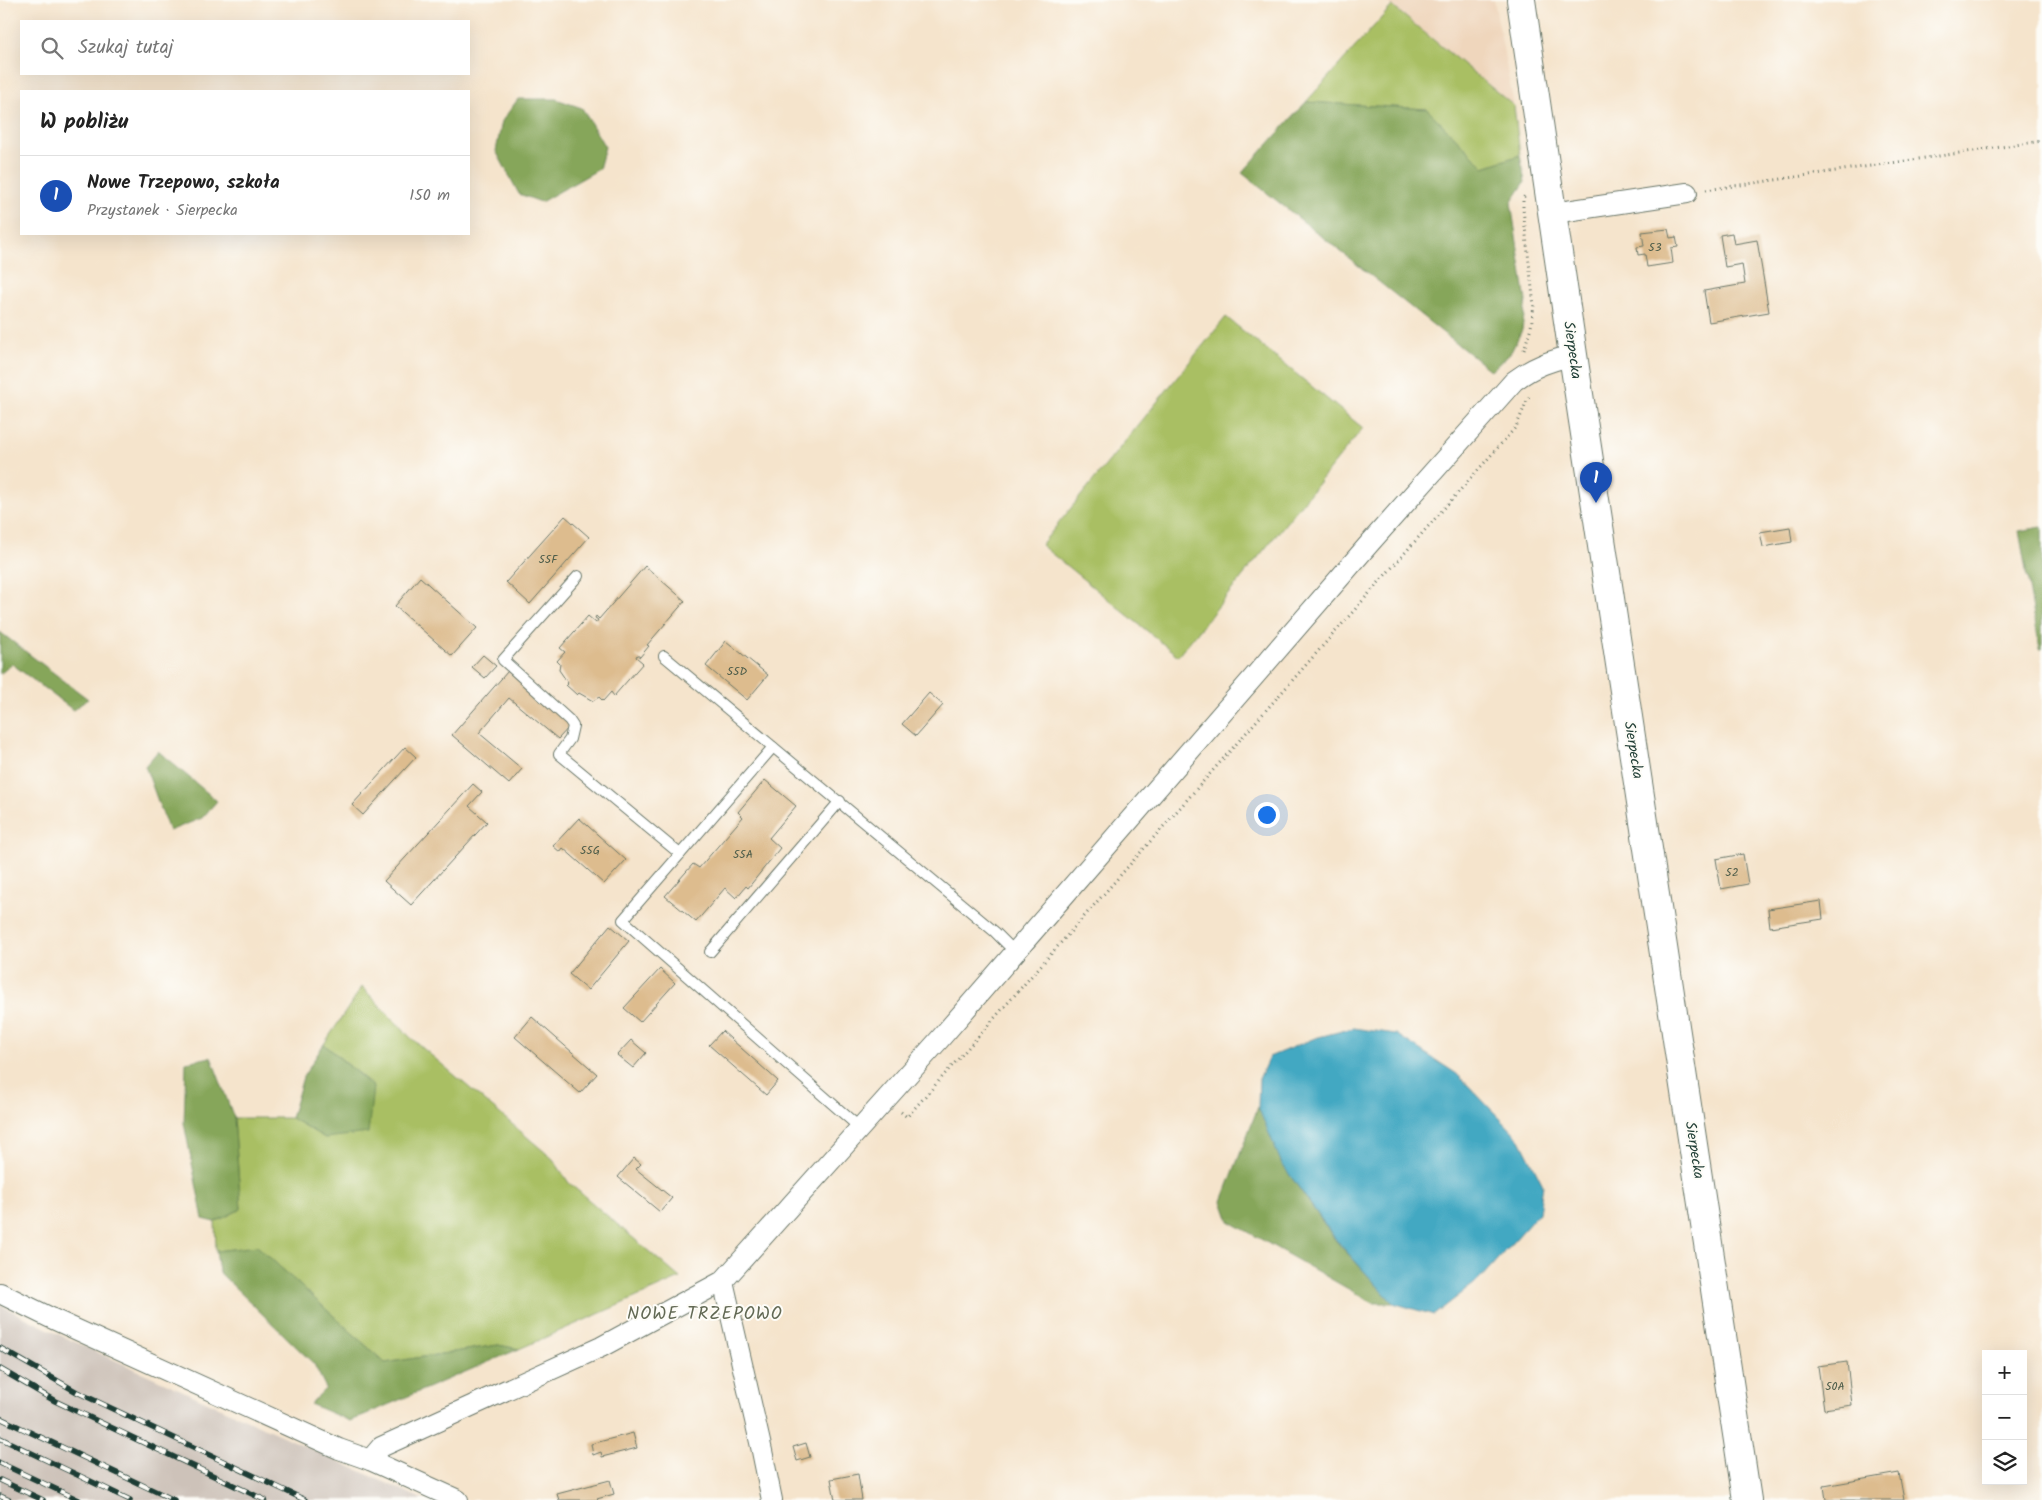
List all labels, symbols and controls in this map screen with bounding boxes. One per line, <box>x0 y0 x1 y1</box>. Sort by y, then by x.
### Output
search box <box>20 20 470 75</box>
text: Szukaj tutaj <box>78 33 173 63</box>
icon: search <box>38 34 66 62</box>
text: W pobliżu <box>40 106 128 139</box>
text: Nowe Trzepowo, szkoła <box>87 168 280 198</box>
text: 1 <box>54 183 58 208</box>
text: 150 m <box>409 183 450 208</box>
text: Przystanek · Sierpecka <box>87 198 238 223</box>
house number: 53 <box>1648 238 1662 257</box>
street label: Sierpecka <box>1556 320 1588 380</box>
pin: 1 <box>1580 462 1612 503</box>
house number: 55F <box>538 550 559 569</box>
house number: 55D <box>727 662 748 681</box>
street label: Sierpecka <box>1617 720 1649 781</box>
your location <box>1254 802 1280 828</box>
house number: 55G <box>580 841 600 860</box>
house number: 55A <box>733 845 753 864</box>
house number: 52 <box>1725 863 1739 882</box>
street label: Sierpecka <box>1678 1120 1710 1181</box>
district label: NOWE TRZEPOWO <box>627 1300 783 1329</box>
map controls <box>1982 1350 2027 1485</box>
button: + <box>1982 1350 2027 1395</box>
house number: 50A <box>1825 1377 1845 1396</box>
button: − <box>1982 1395 2027 1440</box>
button: layers <box>1982 1440 2027 1485</box>

